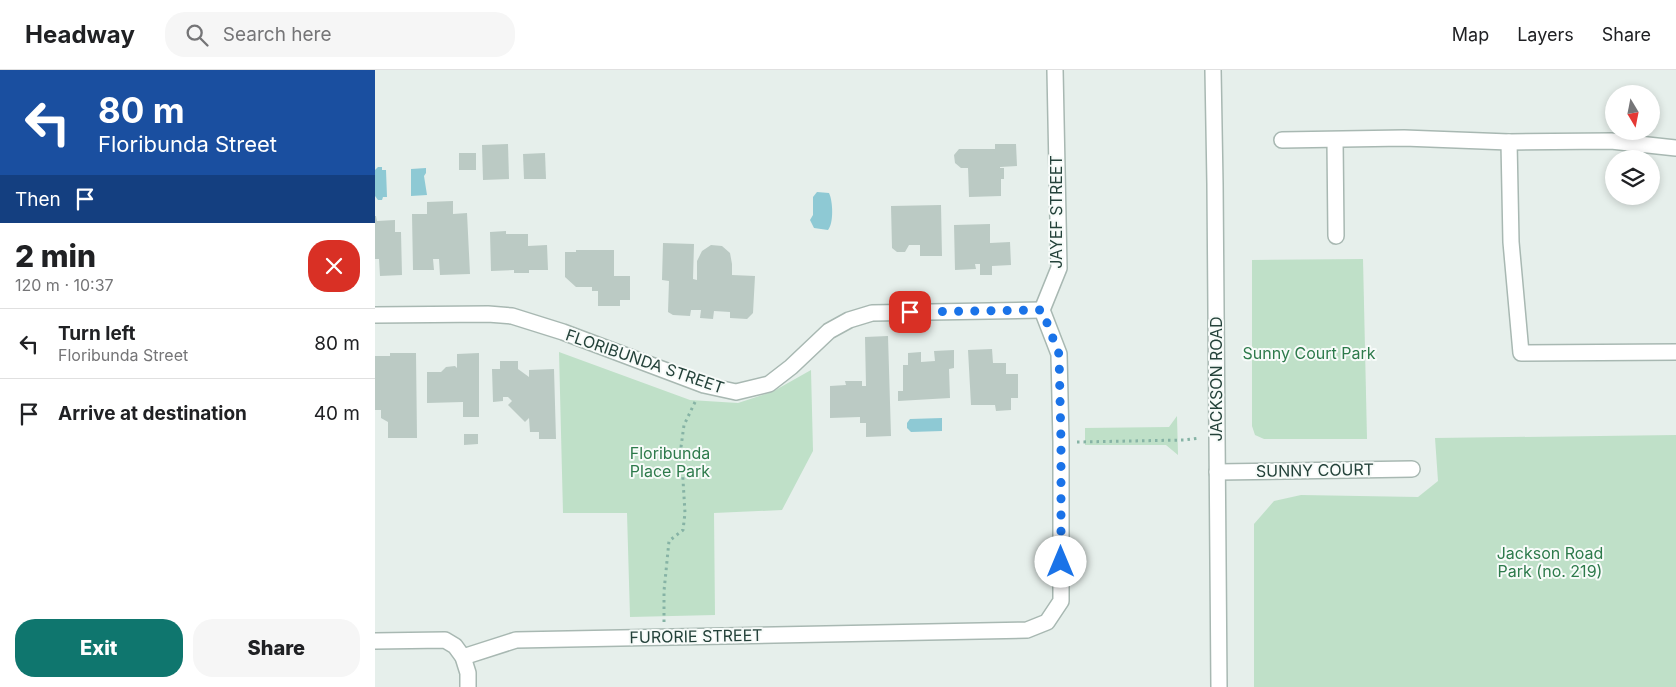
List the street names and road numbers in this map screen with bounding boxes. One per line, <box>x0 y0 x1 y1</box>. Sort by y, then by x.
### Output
street label: JAYEF STREET <box>1046 155 1066 269</box>
street label: JACKSON ROAD <box>1206 316 1226 442</box>
street label: FLORIBUNDA STREET <box>563 324 727 398</box>
street label: SUNNY COURT <box>1256 459 1374 481</box>
street label: FURORIE STREET <box>629 625 763 647</box>

